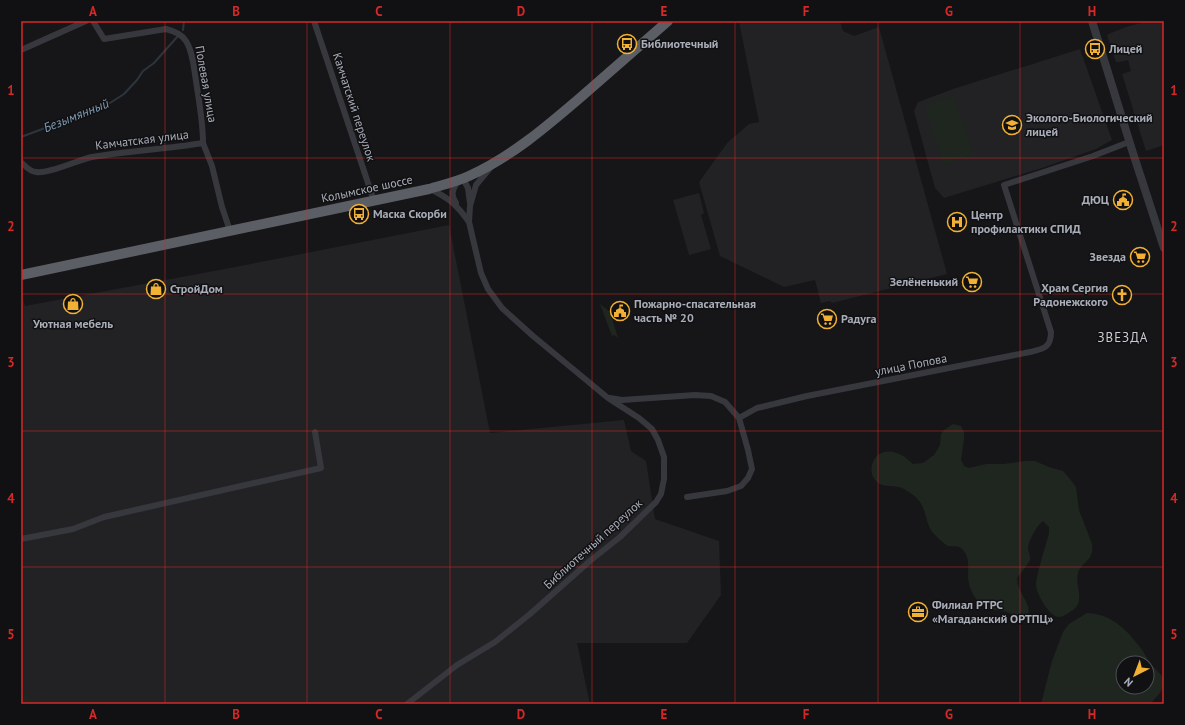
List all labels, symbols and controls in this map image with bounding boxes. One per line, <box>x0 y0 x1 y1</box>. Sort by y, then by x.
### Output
text: A <box>89 3 97 20</box>
text: B <box>232 3 240 20</box>
text: C <box>375 3 383 20</box>
text: D <box>517 3 525 20</box>
text: E <box>661 3 668 20</box>
text: F <box>803 3 810 20</box>
text: G <box>945 3 953 20</box>
text: H <box>1088 3 1096 20</box>
bus stop icon: Библиотечный <box>616 33 638 55</box>
place label: Библиотечный <box>641 36 718 51</box>
bus stop icon: Лицей <box>1084 38 1106 60</box>
place label: Лицей <box>1108 41 1142 56</box>
street label: Полевая улица <box>192 44 221 124</box>
street label: Камчатский переулок <box>330 51 379 163</box>
text: 1 <box>7 82 15 99</box>
text: 1 <box>1170 82 1178 99</box>
water label: Безымянный <box>41 94 112 136</box>
place label: Эколого-Биологический лицей <box>1025 110 1153 139</box>
school or university icon: Эколого-Биологический лицей <box>1001 114 1023 136</box>
street label: Камчатская улица <box>94 126 190 153</box>
street label: Колымское шоссе <box>320 172 414 206</box>
public building icon: ДЮЦ <box>1112 189 1134 211</box>
place label: ДЮЦ <box>1082 192 1109 207</box>
bus stop icon: Маска Скорби <box>348 203 370 225</box>
place label: Маска Скорби <box>373 206 447 221</box>
place label: Центр профилактики СПИД <box>971 207 1081 236</box>
hospital icon: Центр профилактики СПИД <box>946 211 968 233</box>
text: 2 <box>7 218 15 235</box>
text: 2 <box>1170 218 1178 235</box>
supermarket icon: Звезда <box>1129 246 1151 268</box>
place label: Звезда <box>1090 249 1126 264</box>
supermarket icon: Зелёненький <box>961 271 983 293</box>
place label: Зелёненький <box>890 274 958 289</box>
shop icon: СтройДом <box>145 278 167 300</box>
place label: Храм Сергия Радонежского <box>1033 280 1109 309</box>
place label: СтройДом <box>170 281 223 296</box>
church icon: Храм Сергия Радонежского <box>1111 284 1133 306</box>
shop icon: Уютная мебель <box>62 293 84 315</box>
place label: Пожарно-спасательная часть № 20 <box>634 296 756 325</box>
public building icon: Пожарно-спасательная часть № 20 <box>609 300 631 322</box>
supermarket icon: Радуга <box>816 308 838 330</box>
place label: Радуга <box>841 311 877 326</box>
place label: Уютная мебель <box>32 316 113 331</box>
district label: ЗВЕЗДА <box>1098 329 1148 346</box>
street label: улица Попова <box>874 350 948 379</box>
text: 3 <box>7 354 15 371</box>
text: 3 <box>1170 354 1178 371</box>
text: 4 <box>7 490 15 507</box>
text: 4 <box>1170 490 1178 507</box>
street label: Библиотечный переулок <box>540 495 645 592</box>
place label: Филиал РТРС «Магаданский ОРТПЦ» <box>932 597 1054 626</box>
office icon: Филиал РТРС «Магаданский ОРТПЦ» <box>907 601 929 623</box>
text: 5 <box>7 626 15 643</box>
text: 5 <box>1170 626 1178 643</box>
north arrow <box>1115 655 1155 695</box>
text: N <box>1121 675 1136 690</box>
text: A <box>89 706 97 723</box>
text: B <box>232 706 240 723</box>
text: C <box>375 706 383 723</box>
text: D <box>517 706 525 723</box>
text: E <box>661 706 668 723</box>
text: F <box>803 706 810 723</box>
text: G <box>945 706 953 723</box>
text: H <box>1088 706 1096 723</box>

